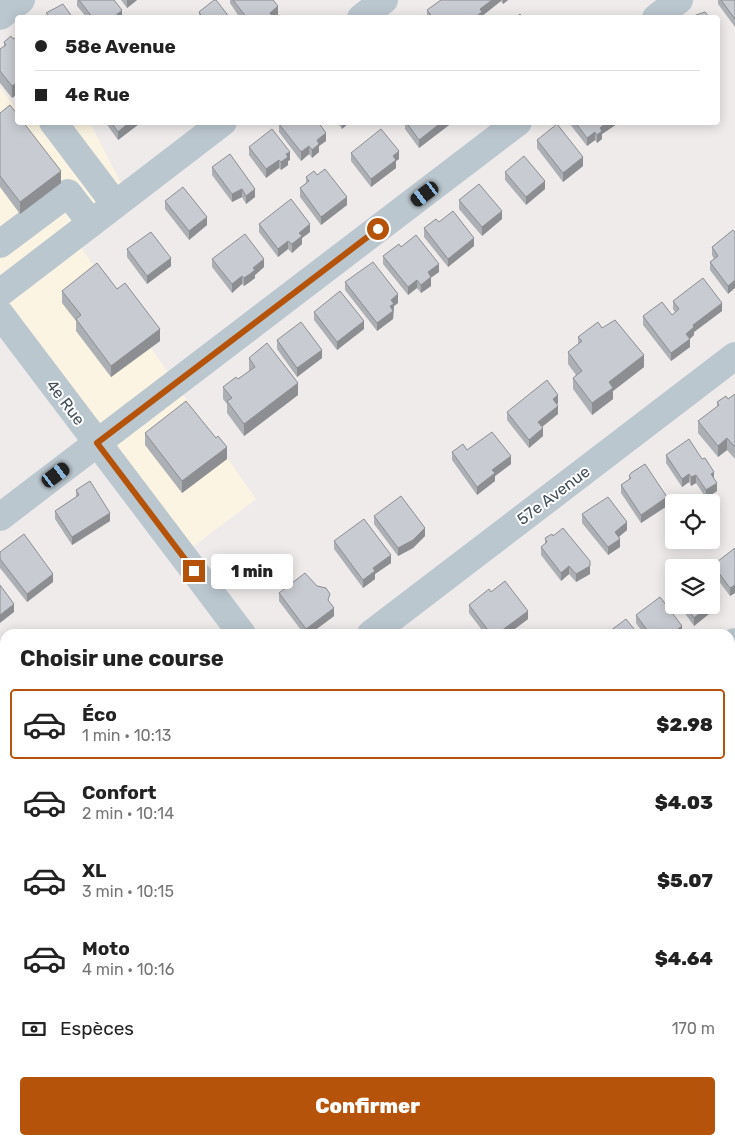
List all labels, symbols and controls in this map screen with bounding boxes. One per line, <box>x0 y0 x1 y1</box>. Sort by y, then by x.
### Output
text: 58e Avenue <box>65 35 176 58</box>
text: 4e Rue <box>65 83 130 106</box>
car <box>408 179 441 209</box>
route start <box>367 218 389 240</box>
street label: 4e Rue <box>42 376 89 429</box>
car <box>39 460 72 490</box>
street label: 57e Avenue <box>513 462 593 529</box>
map controls <box>665 494 720 614</box>
button: locate <box>665 494 720 549</box>
callout: 1 min <box>212 554 294 588</box>
button: layers <box>665 559 720 614</box>
route end <box>183 560 205 582</box>
text: 1 min <box>231 562 273 581</box>
text: Choisir une course <box>20 645 224 672</box>
icon: car <box>22 702 67 747</box>
text: Éco <box>82 703 117 726</box>
text: $2.98 <box>656 713 713 736</box>
text: 1 min · 10:13 <box>82 726 171 745</box>
icon: car <box>22 780 67 825</box>
text: Confort <box>82 781 156 804</box>
text: $4.03 <box>655 791 713 814</box>
text: 2 min · 10:14 <box>82 804 174 823</box>
icon: car <box>22 858 67 903</box>
text: XL <box>82 859 106 882</box>
text: $5.07 <box>657 869 713 892</box>
text: 3 min · 10:15 <box>82 882 174 901</box>
icon: car <box>22 936 67 981</box>
text: Moto <box>82 937 130 960</box>
text: $4.64 <box>655 947 713 970</box>
text: 4 min · 10:16 <box>82 960 174 979</box>
icon: cash <box>20 1015 48 1043</box>
text: Espèces <box>60 1017 134 1040</box>
text: 170 m <box>672 1019 715 1038</box>
button: Confirmer <box>20 1077 715 1135</box>

